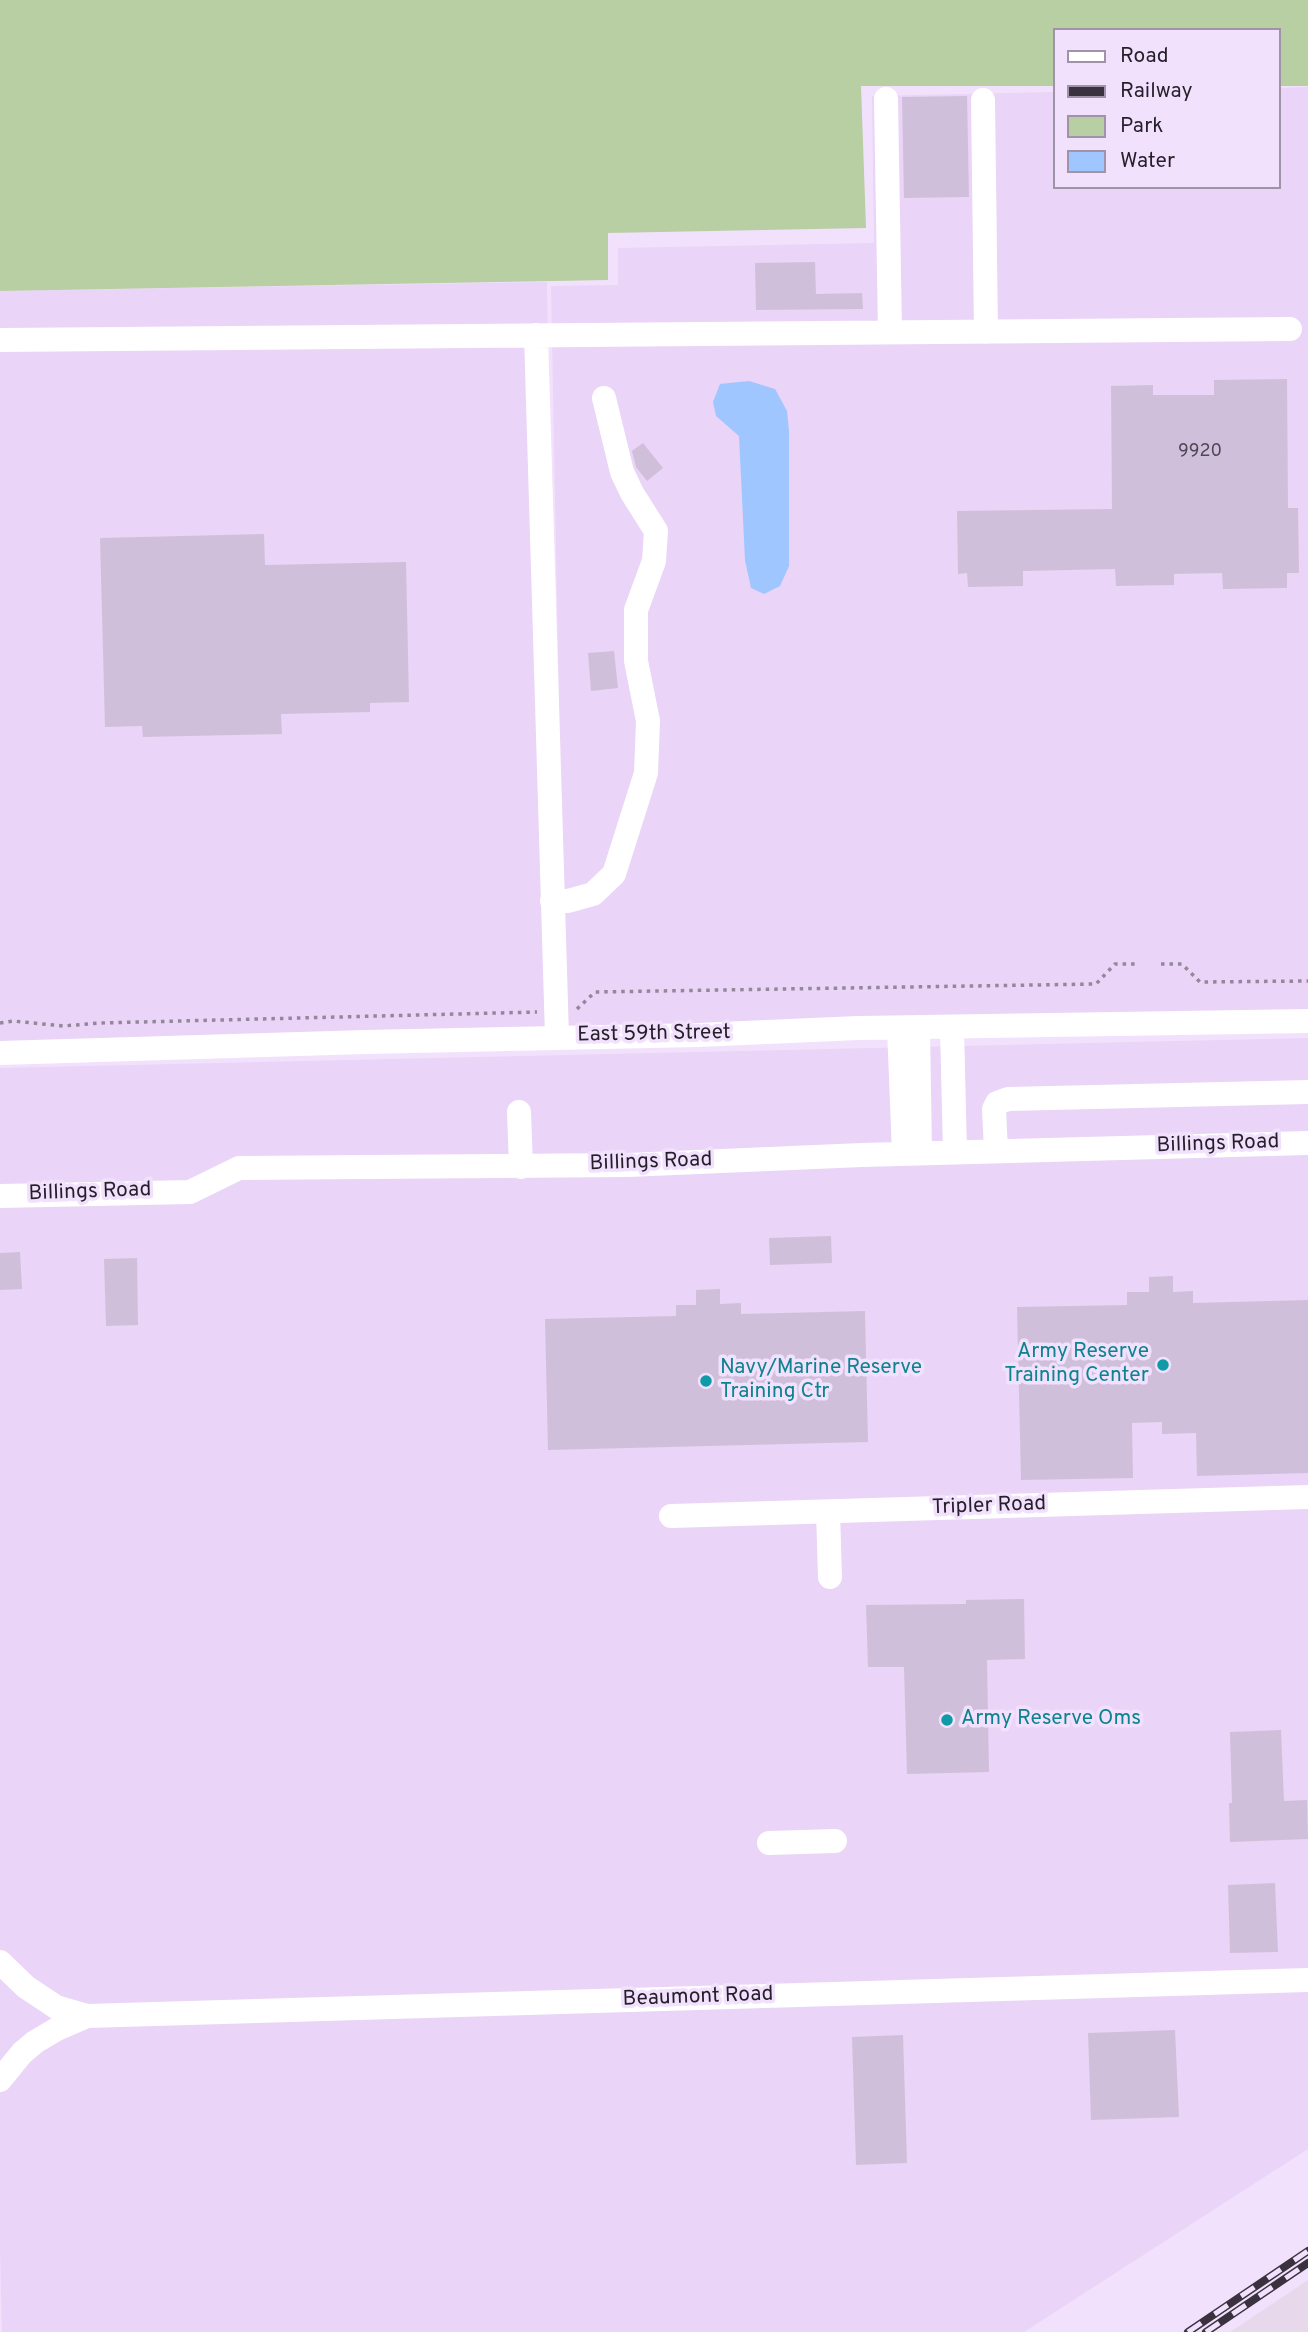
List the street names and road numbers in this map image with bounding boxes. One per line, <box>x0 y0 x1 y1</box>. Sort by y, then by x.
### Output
street label: East 59th Street <box>577 1021 731 1049</box>
street label: Billings Road <box>1156 1130 1280 1160</box>
street label: Billings Road <box>589 1148 713 1178</box>
street label: Billings Road <box>28 1178 152 1208</box>
street label: Tripler Road <box>931 1492 1047 1522</box>
street label: Beaumont Road <box>622 1983 774 2013</box>

